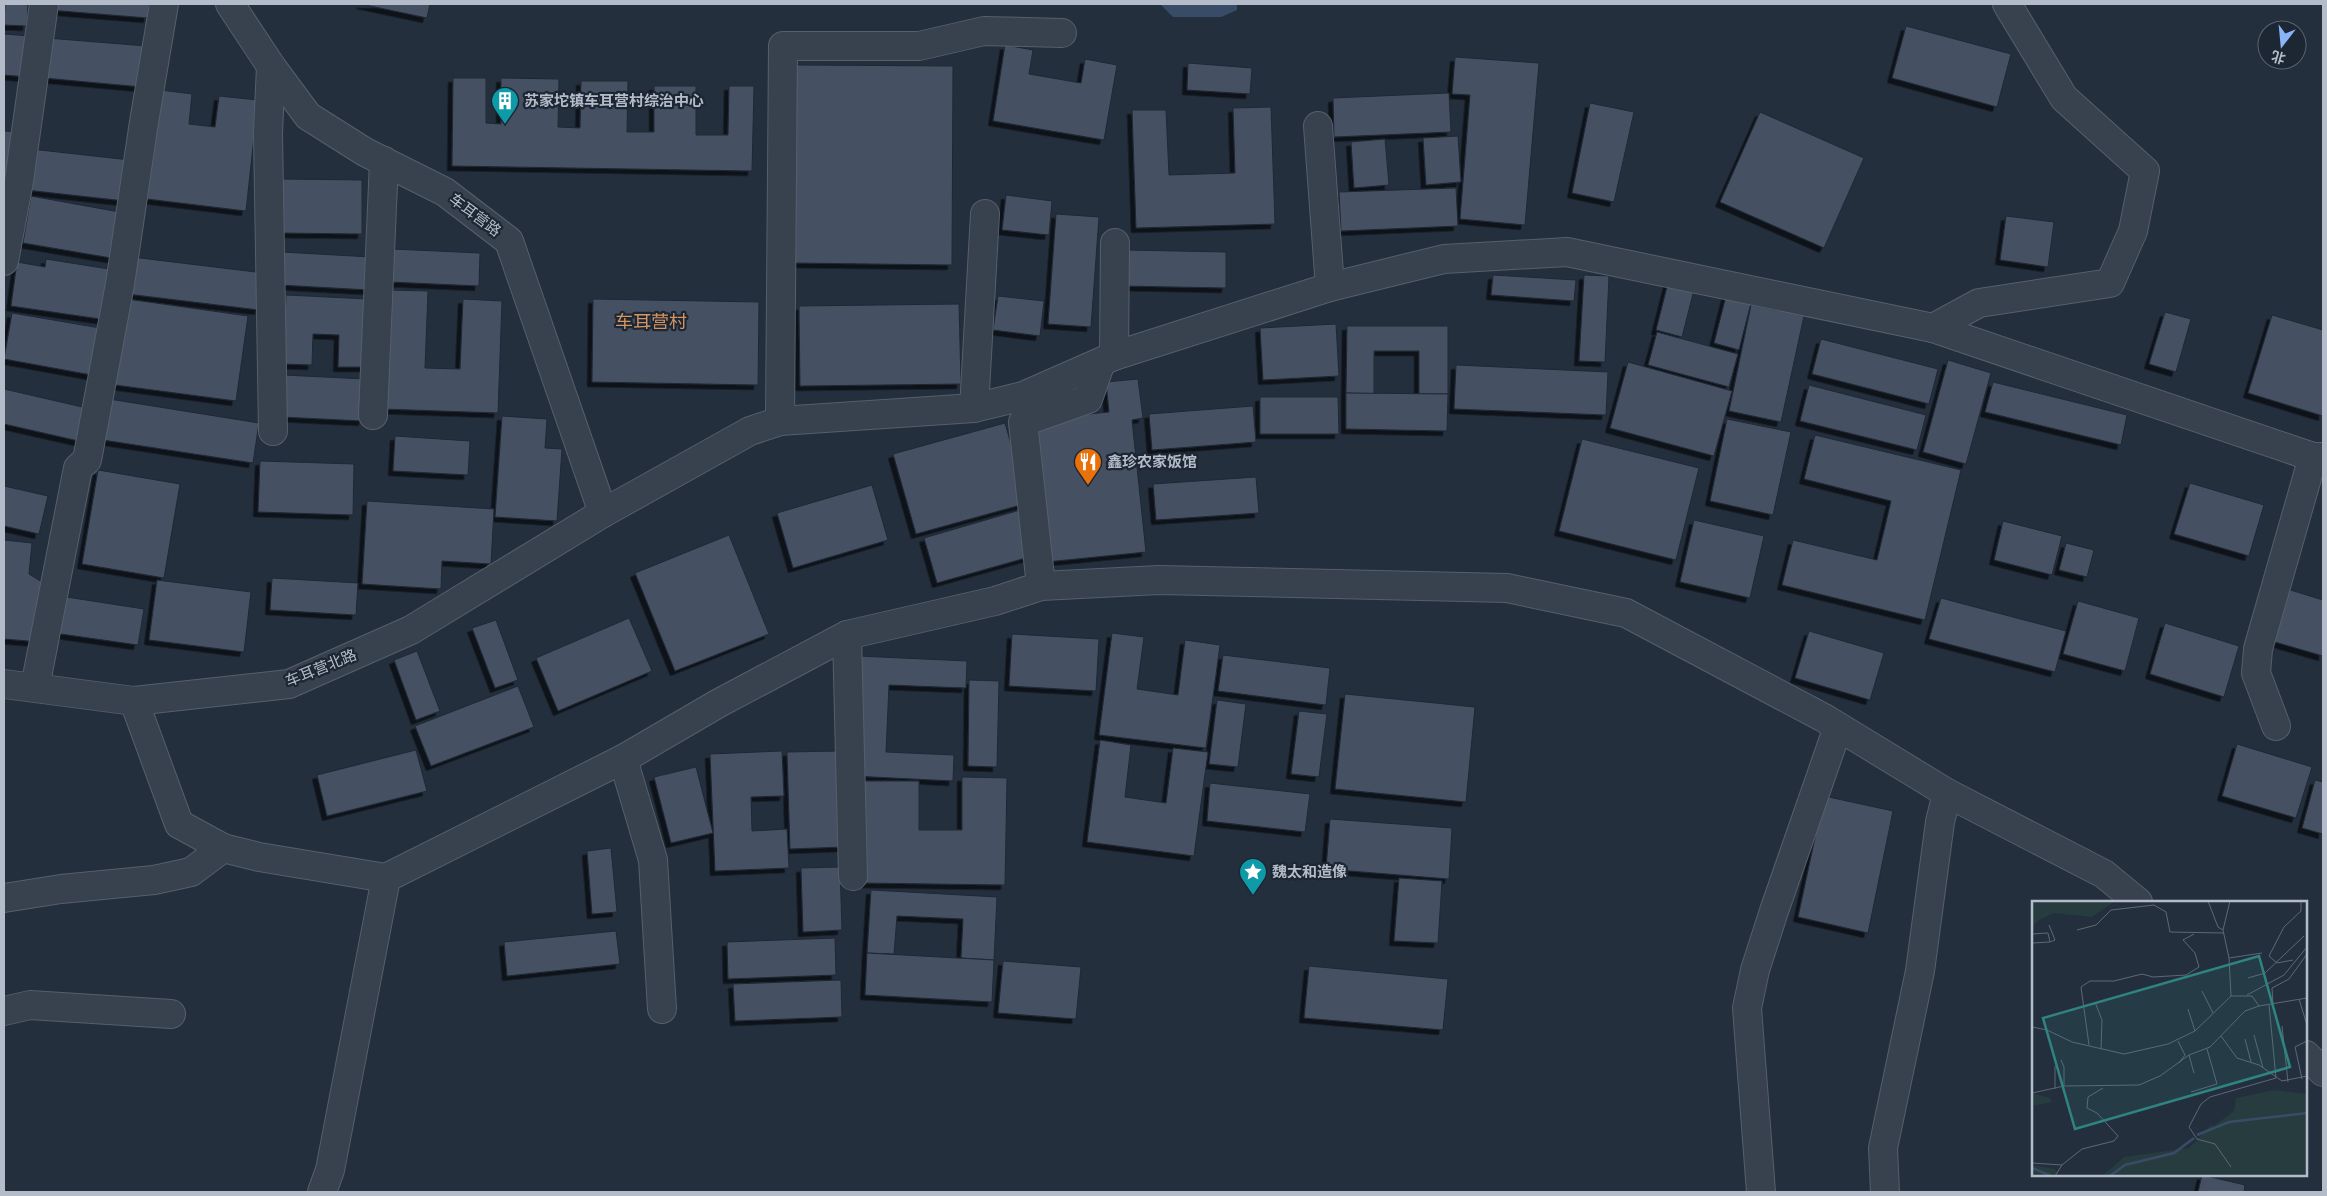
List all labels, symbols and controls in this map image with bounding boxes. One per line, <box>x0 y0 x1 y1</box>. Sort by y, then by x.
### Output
north arrow <box>2257 20 2307 70</box>
text: 北 <box>2269 48 2287 67</box>
building icon: 苏家坨镇车耳营村综治中心 <box>490 86 520 125</box>
place label: 苏家坨镇车耳营村综治中心 <box>524 92 704 110</box>
street label: 车耳营路 <box>446 190 504 240</box>
district label: 车耳营村 <box>615 311 687 332</box>
restaurant icon: 鑫珍农家饭馆 <box>1073 447 1103 486</box>
place label: 鑫珍农家饭馆 <box>1107 453 1197 471</box>
street label: 车耳营北路 <box>283 646 359 690</box>
place icon: 魏太和造像 <box>1238 857 1268 896</box>
place label: 魏太和造像 <box>1272 863 1347 881</box>
inset map <box>2032 901 2307 1176</box>

